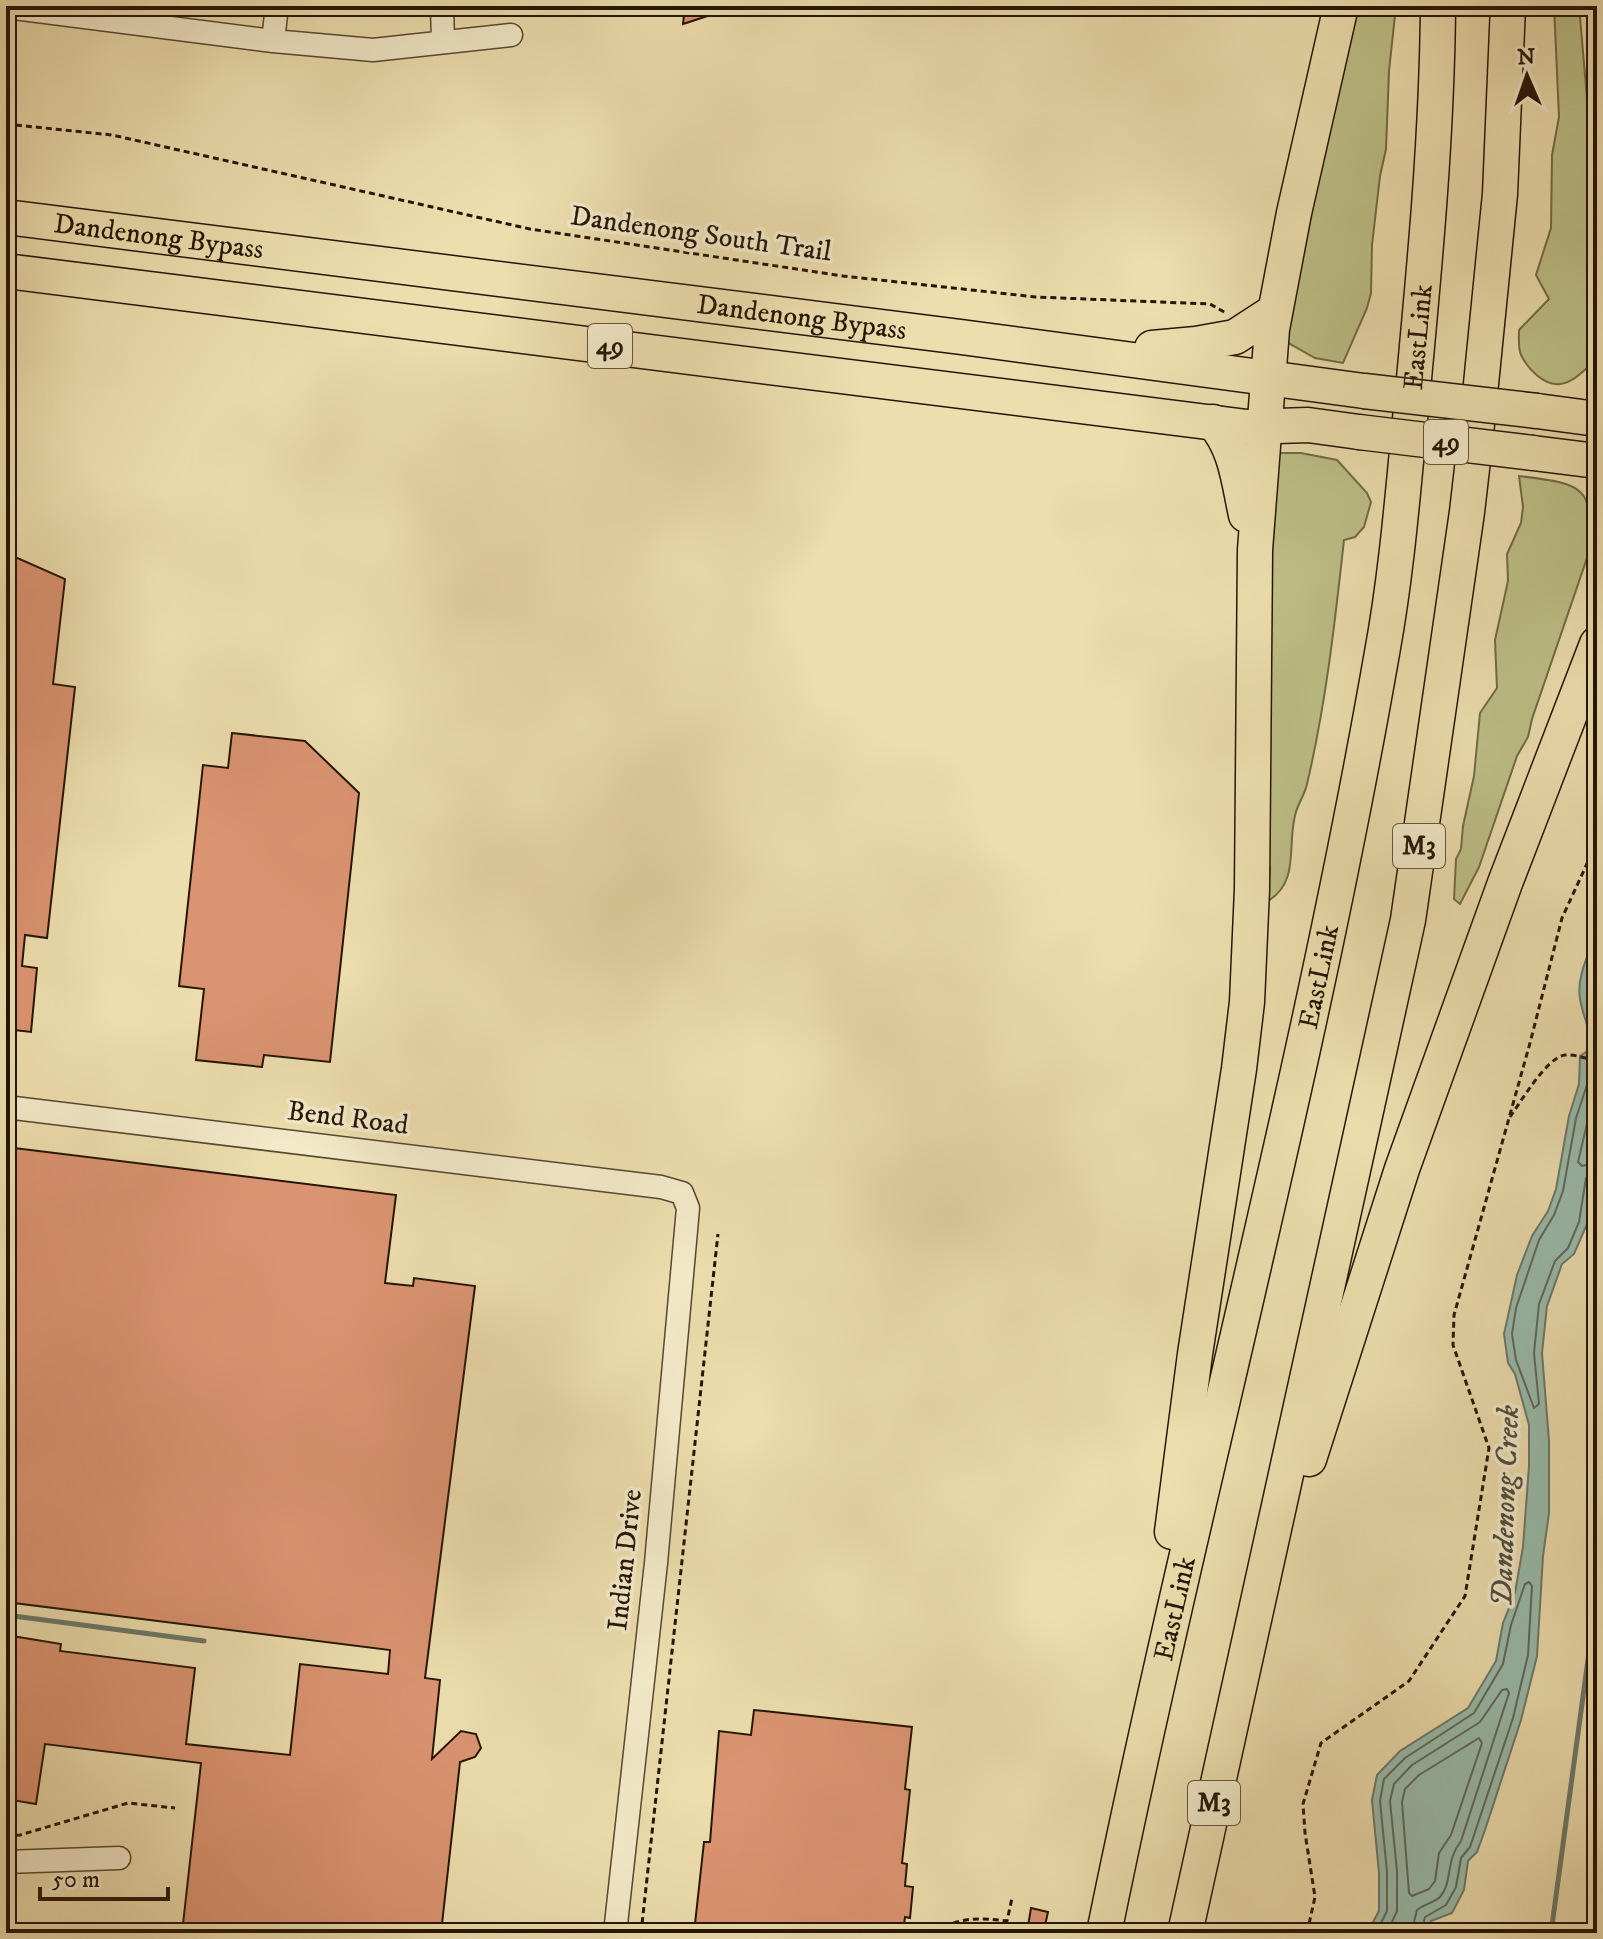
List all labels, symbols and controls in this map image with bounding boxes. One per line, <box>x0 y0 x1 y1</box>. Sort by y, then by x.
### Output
north arrow <box>1487 36 1567 116</box>
text: N <box>1517 44 1536 71</box>
street label: Dandenong South Trail <box>568 198 834 270</box>
street label: Dandenong Bypass <box>52 206 266 267</box>
street label: EastLink <box>1395 283 1440 392</box>
street label: Dandenong Bypass <box>695 286 909 348</box>
road number: 49 <box>588 324 632 368</box>
road number: 49 <box>1424 420 1468 464</box>
road number: M3 <box>1393 824 1445 868</box>
street label: EastLink <box>1290 921 1347 1032</box>
street label: Bend Road <box>285 1093 411 1143</box>
water label: Dandenong Creek <box>1484 1404 1528 1608</box>
street label: Indian Drive <box>600 1487 650 1633</box>
street label: EastLink <box>1146 1553 1204 1664</box>
road number: M3 <box>1188 1781 1240 1825</box>
scale bar <box>40 1851 168 1901</box>
text: 50 m <box>52 1865 100 1895</box>

